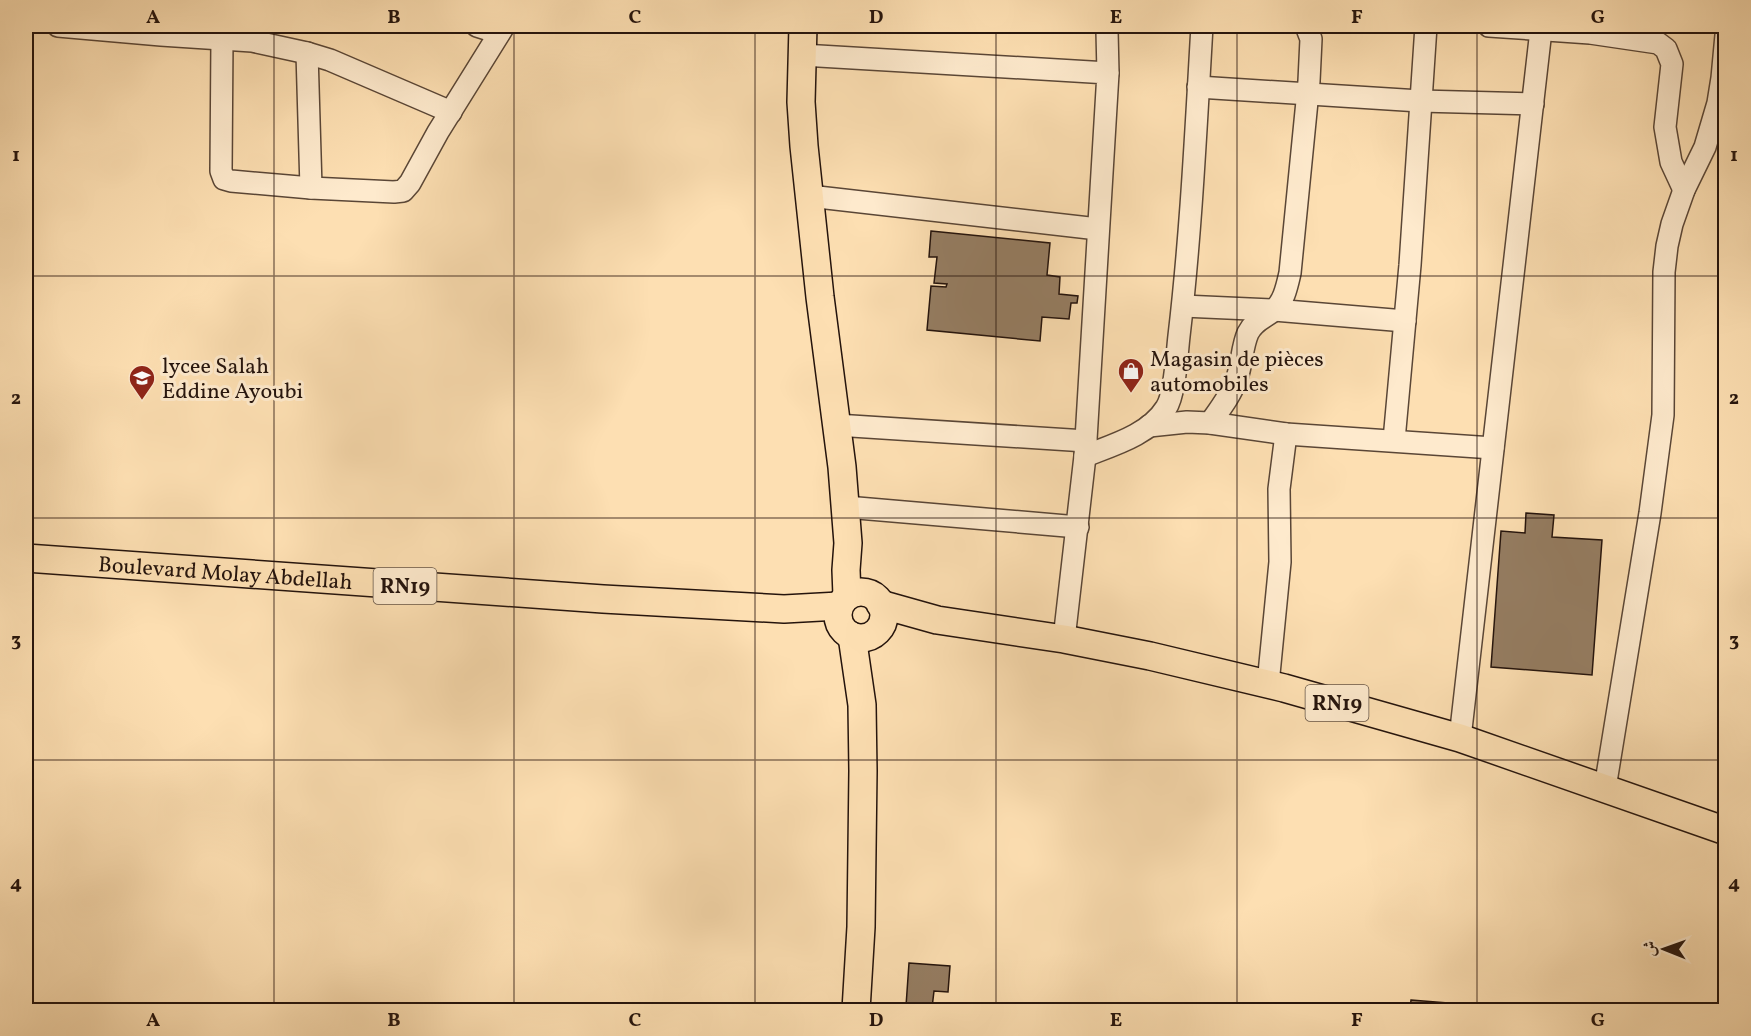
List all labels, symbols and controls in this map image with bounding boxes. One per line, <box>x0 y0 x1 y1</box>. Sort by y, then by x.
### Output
text: A <box>146 4 160 32</box>
text: B <box>387 4 401 32</box>
text: C <box>629 4 642 32</box>
text: D <box>869 4 883 32</box>
text: E <box>1110 4 1122 32</box>
text: F <box>1351 4 1363 32</box>
text: G <box>1591 4 1605 32</box>
text: 1 <box>12 142 20 170</box>
text: 1 <box>1730 142 1738 170</box>
place label: Magasin de pièces automobiles <box>1150 345 1324 401</box>
place label: lycee Salah Eddine Ayoubi <box>162 352 303 408</box>
shop icon: Magasin de pièces automobiles <box>1116 356 1146 394</box>
school or university icon: lycee Salah Eddine Ayoubi <box>127 363 157 401</box>
text: 2 <box>11 385 21 413</box>
text: 2 <box>1729 385 1739 413</box>
street label: Boulevard Molay Abdellah <box>97 550 354 599</box>
road number: RN19 <box>374 568 436 604</box>
text: 3 <box>11 627 21 655</box>
text: 3 <box>1729 627 1739 655</box>
road number: RN19 <box>1306 685 1368 721</box>
text: 4 <box>10 870 22 898</box>
text: 4 <box>1728 870 1740 898</box>
north arrow <box>1634 919 1694 979</box>
text: ش <box>1640 941 1662 957</box>
text: A <box>146 1007 160 1035</box>
text: B <box>387 1007 401 1035</box>
text: C <box>629 1007 642 1035</box>
text: D <box>869 1007 883 1035</box>
text: E <box>1110 1007 1122 1035</box>
text: F <box>1351 1007 1363 1035</box>
text: G <box>1591 1007 1605 1035</box>

